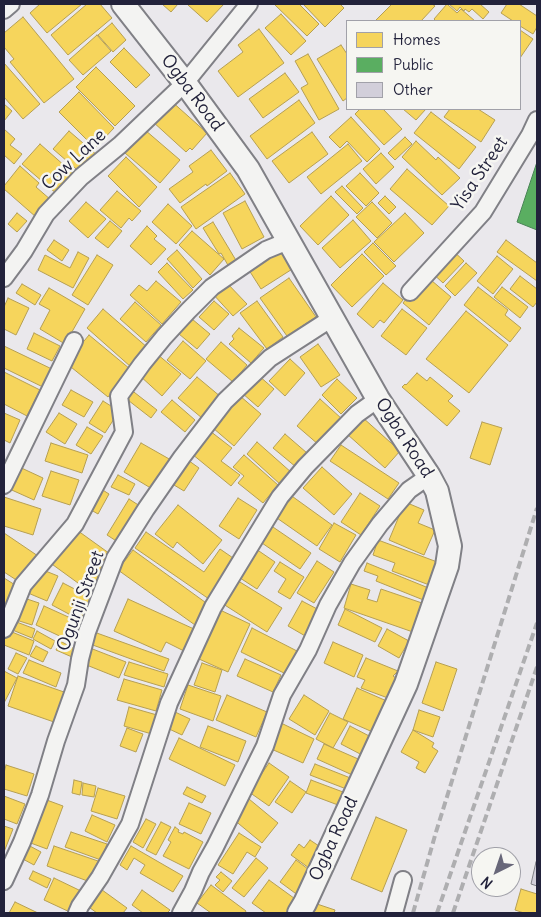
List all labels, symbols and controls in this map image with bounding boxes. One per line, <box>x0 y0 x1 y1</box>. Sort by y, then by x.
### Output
legend <box>346 20 521 110</box>
text: Homes <box>393 30 440 49</box>
street label: Ogba Road <box>156 50 228 136</box>
text: Public <box>393 55 433 74</box>
text: Other <box>393 80 433 99</box>
street label: Cow Lane <box>37 125 111 195</box>
street label: Yisa Street <box>447 133 513 215</box>
street label: Ogba Road <box>370 394 438 482</box>
street label: Ogunji Street <box>53 548 109 654</box>
street label: Ogba Road <box>305 793 363 885</box>
north arrow <box>471 847 521 897</box>
text: N <box>477 873 496 893</box>

